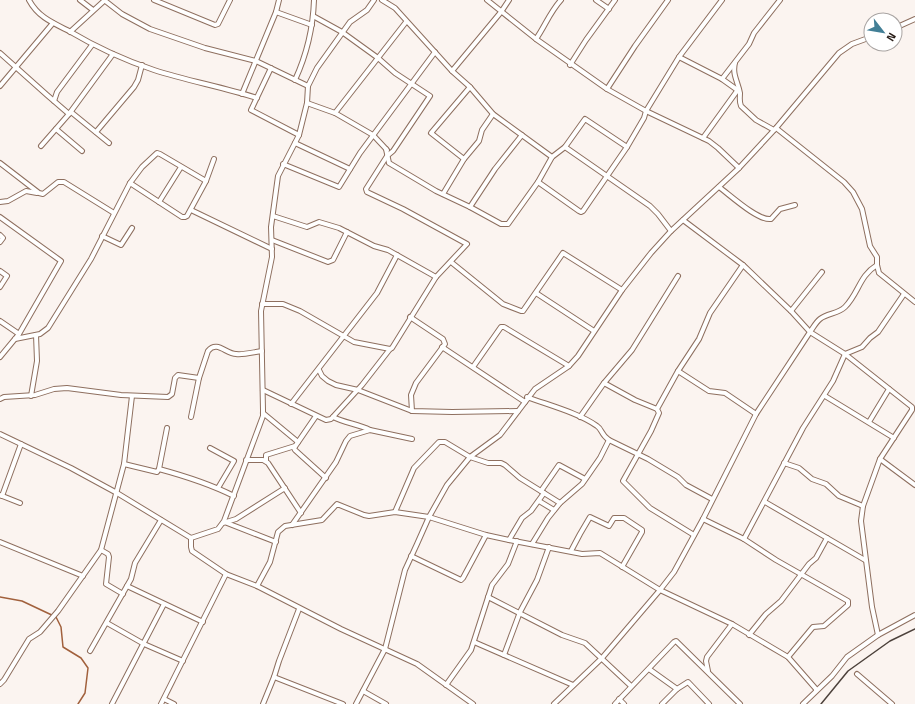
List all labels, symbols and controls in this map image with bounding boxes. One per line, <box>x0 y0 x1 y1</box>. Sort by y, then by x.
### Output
north arrow <box>863 12 903 52</box>
text: N <box>883 30 900 45</box>

